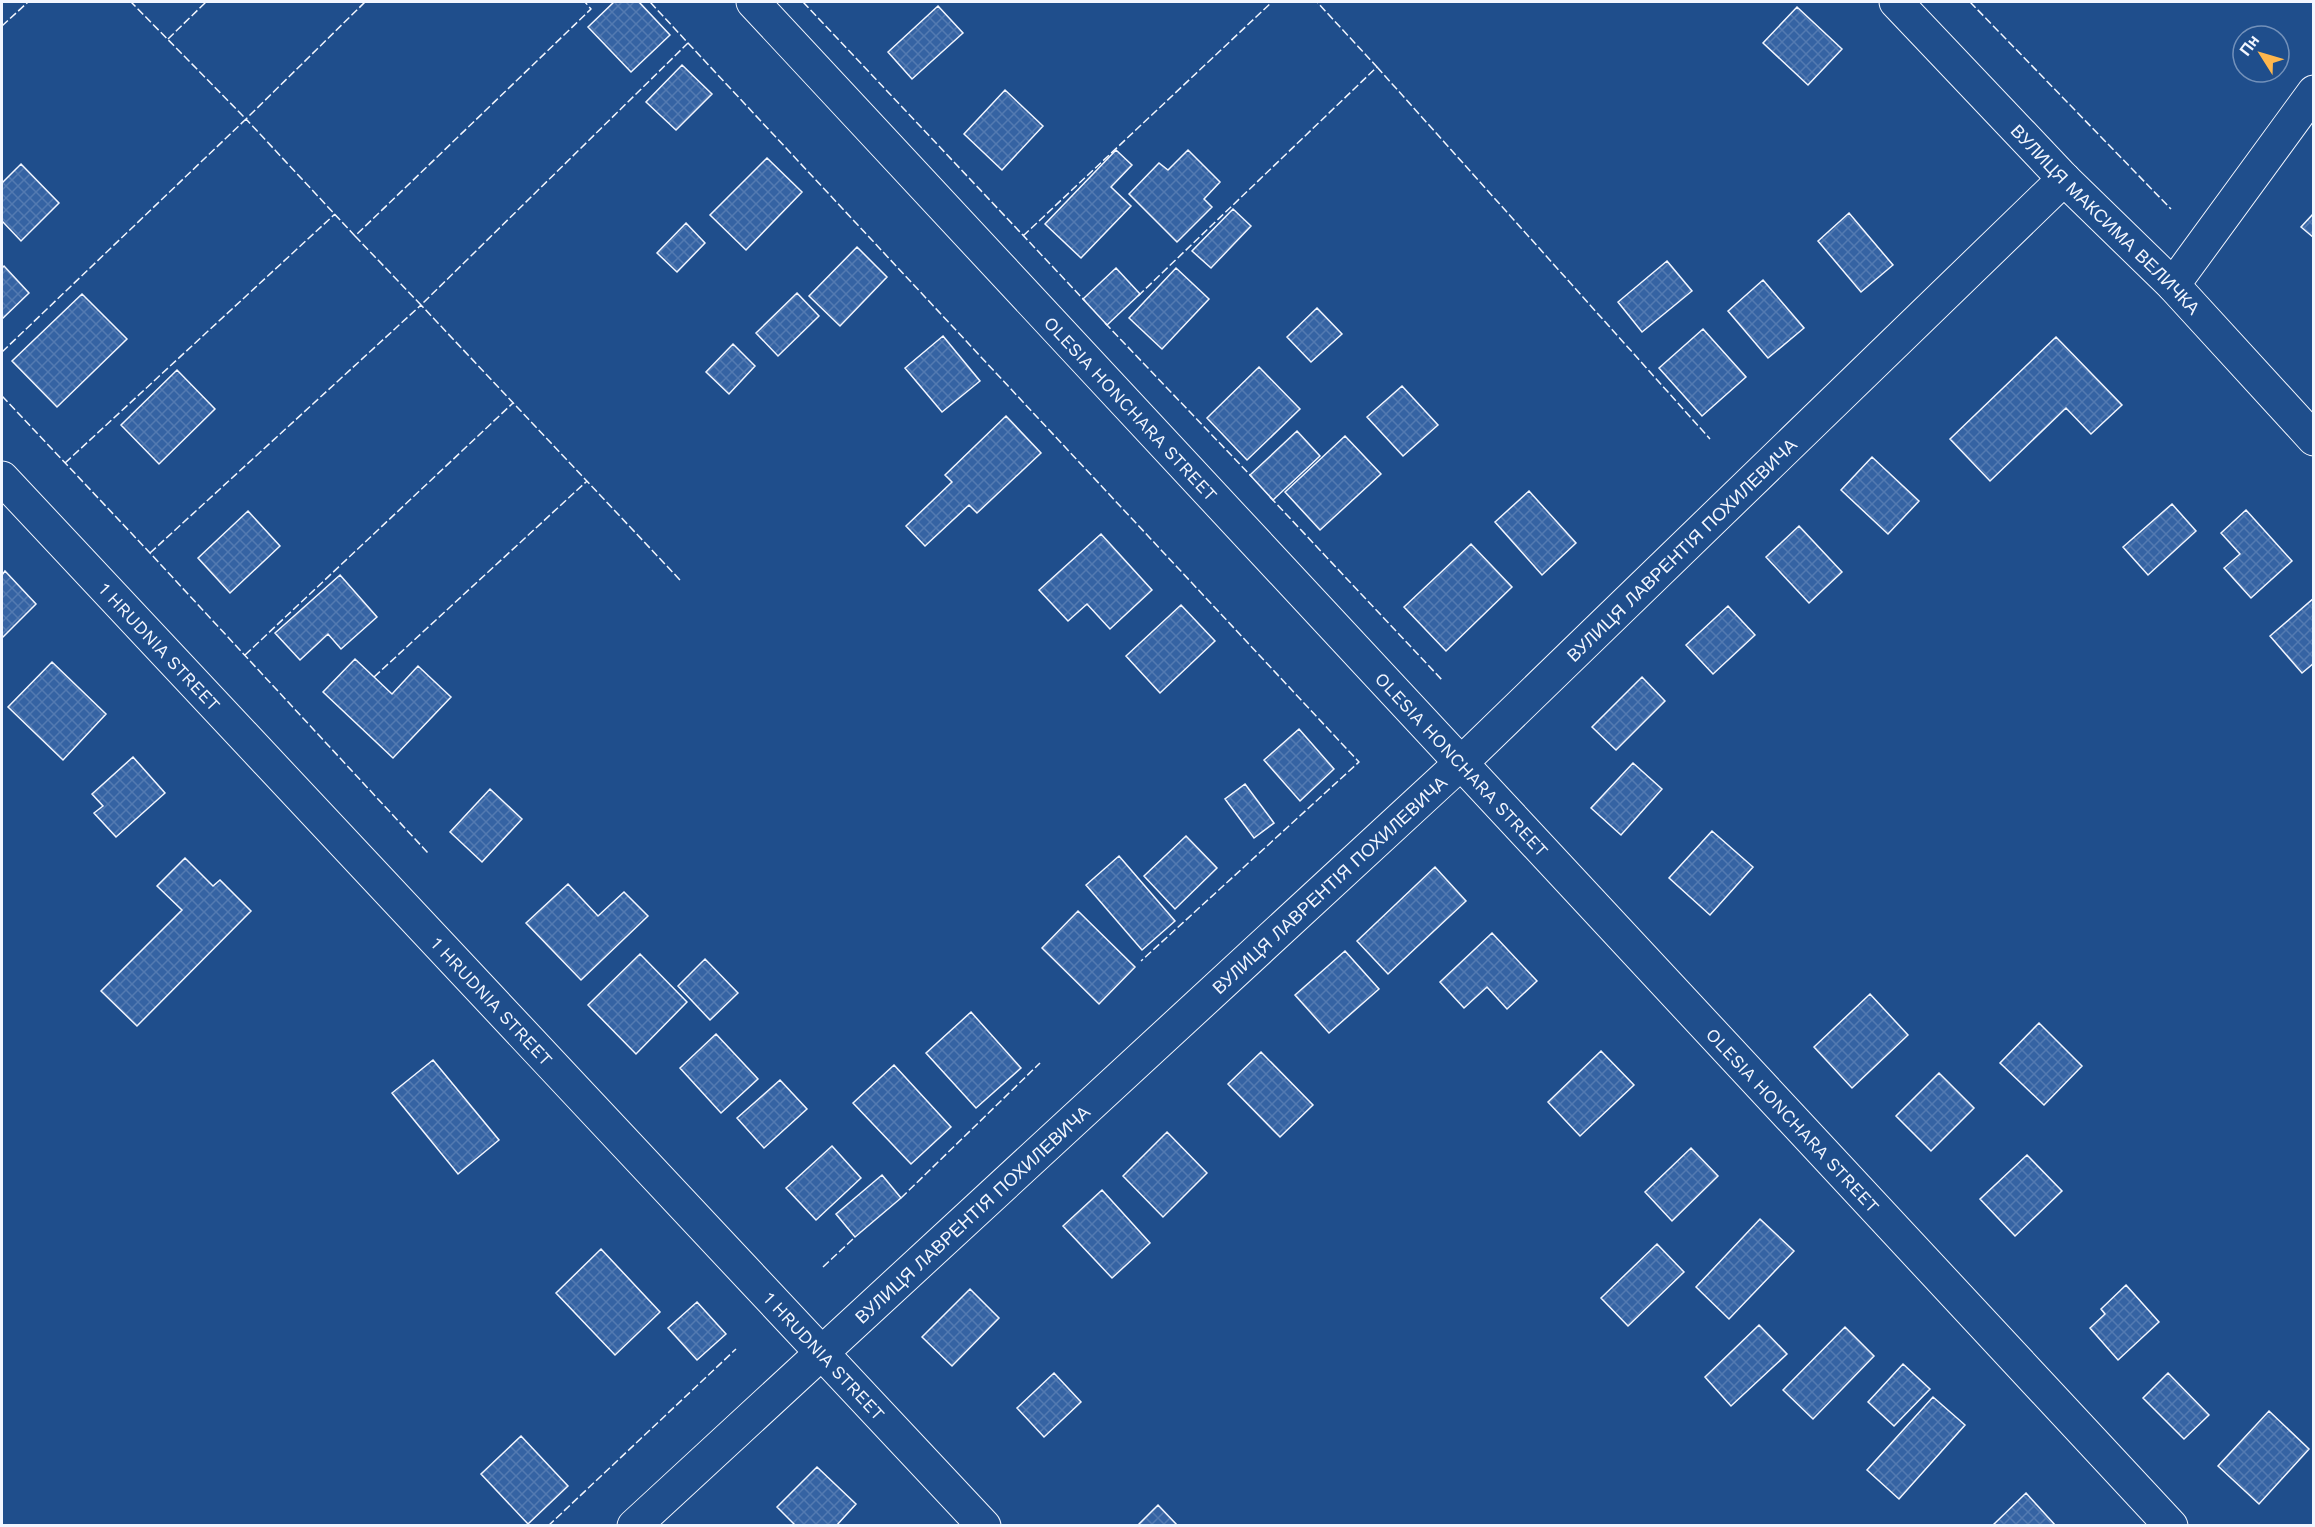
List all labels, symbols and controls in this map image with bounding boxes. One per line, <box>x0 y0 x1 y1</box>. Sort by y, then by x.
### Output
north arrow <box>2231 24 2291 84</box>
text: Пн <box>2235 31 2263 59</box>
street label: ВУЛИЦЯ МАКСИМА ВЕЛИЧКА <box>2007 120 2205 318</box>
street label: OLESIA HONCHARA STREET <box>1040 312 1222 505</box>
street label: ВУЛИЦЯ ЛАВРЕНТІЯ ПОХИЛЕВИЧА <box>1562 434 1801 665</box>
street label: 1 HRUDNIA STREET <box>95 578 225 715</box>
street label: OLESIA HONCHARA STREET <box>1371 668 1553 861</box>
street label: ВУЛИЦЯ ЛАВРЕНТІЯ ПОХИЛЕВИЧА <box>1208 771 1451 998</box>
street label: 1 HRUDNIA STREET <box>427 933 557 1070</box>
street label: OLESIA HONCHARA STREET <box>1702 1023 1884 1217</box>
street label: ВУЛИЦЯ ЛАВРЕНТІЯ ПОХИЛЕВИЧА <box>851 1101 1094 1327</box>
street label: 1 HRUDNIA STREET <box>760 1287 890 1424</box>

